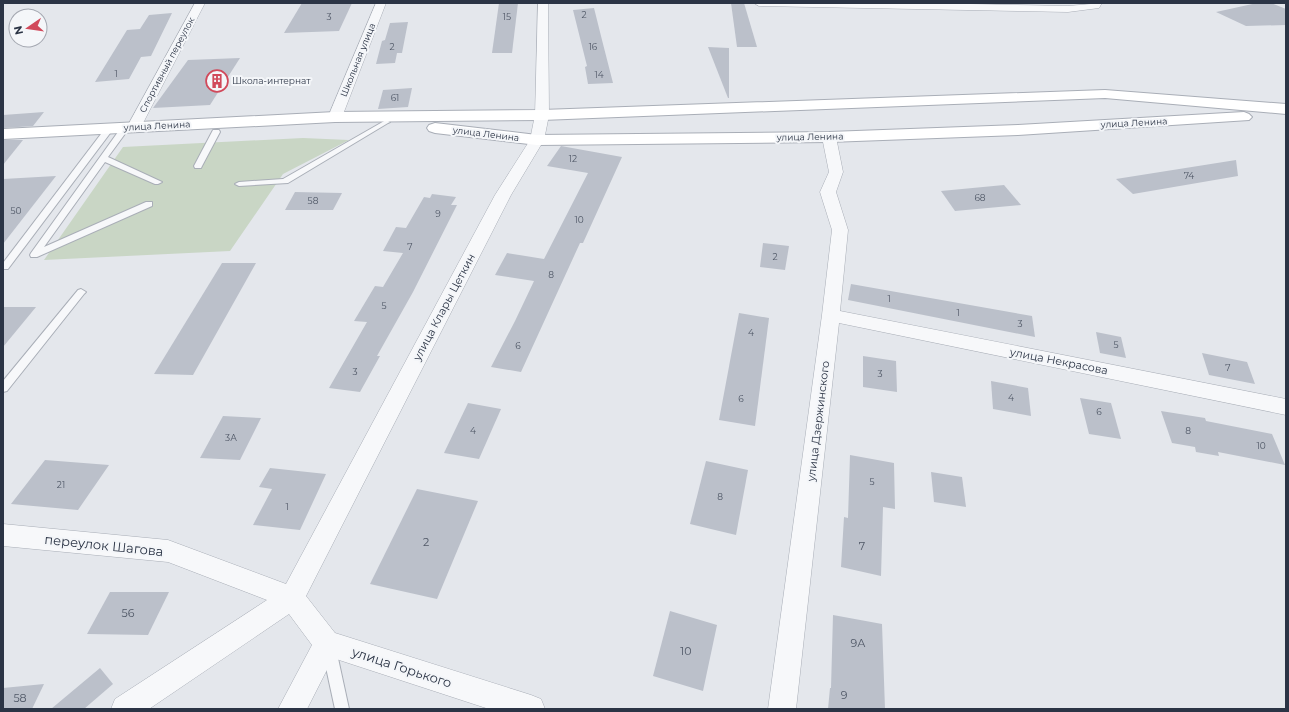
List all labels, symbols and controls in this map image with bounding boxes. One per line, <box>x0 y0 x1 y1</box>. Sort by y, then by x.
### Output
north arrow <box>8 8 48 48</box>
house number: 2 <box>581 9 587 20</box>
house number: 3 <box>326 11 332 22</box>
house number: 15 <box>503 11 511 22</box>
street label: Спортивный переулок <box>137 14 197 114</box>
street label: Школьная улица <box>338 21 377 98</box>
text: N <box>10 24 26 36</box>
house number: 2 <box>389 41 395 52</box>
house number: 16 <box>589 41 598 52</box>
house number: 1 <box>114 68 118 79</box>
building icon: Школа-интернат <box>204 68 230 94</box>
house number: 14 <box>594 69 604 80</box>
place label: Школа-интернат <box>232 75 311 86</box>
house number: 61 <box>391 92 399 103</box>
street label: улица Ленина <box>1099 115 1168 130</box>
street label: улица Ленина <box>122 118 191 133</box>
street label: улица Ленина <box>451 124 520 143</box>
street label: улица Ленина <box>776 130 843 143</box>
house number: 12 <box>569 153 577 164</box>
house number: 74 <box>1184 170 1194 181</box>
house number: 68 <box>974 192 986 203</box>
house number: 58 <box>308 195 319 206</box>
house number: 50 <box>10 205 22 216</box>
house number: 9 <box>435 208 441 219</box>
house number: 10 <box>574 214 584 225</box>
house number: 7 <box>407 241 413 252</box>
street label: улица Клары Цеткин <box>409 251 478 364</box>
house number: 2 <box>772 251 778 262</box>
house number: 8 <box>548 269 554 280</box>
house number: 1 <box>887 293 891 304</box>
house number: 5 <box>381 300 387 311</box>
house number: 1 <box>956 307 960 318</box>
house number: 3 <box>1017 318 1023 329</box>
house number: 4 <box>748 327 754 338</box>
house number: 5 <box>1113 339 1119 350</box>
house number: 6 <box>515 340 521 351</box>
street label: улица Некрасова <box>1008 344 1109 377</box>
street label: улица Дзержинского <box>804 360 832 483</box>
house number: 7 <box>1225 362 1231 373</box>
house number: 3 <box>352 366 358 377</box>
house number: 3 <box>877 368 883 379</box>
house number: 4 <box>1008 392 1014 403</box>
house number: 6 <box>738 393 744 404</box>
house number: 6 <box>1096 406 1102 417</box>
house number: 4 <box>470 425 476 436</box>
house number: 8 <box>1185 425 1191 436</box>
house number: 3А <box>225 432 237 443</box>
house number: 10 <box>1256 440 1266 451</box>
house number: 5 <box>869 476 875 487</box>
house number: 21 <box>57 479 65 490</box>
house number: 8 <box>717 491 723 502</box>
house number: 1 <box>285 501 289 512</box>
street label: переулок Шагова <box>44 531 164 559</box>
house number: 2 <box>423 535 429 549</box>
house number: 7 <box>859 539 865 553</box>
house number: 56 <box>122 606 135 620</box>
house number: 9А <box>851 636 866 650</box>
street label: улица Горького <box>349 643 454 691</box>
house number: 10 <box>680 644 692 658</box>
house number: 9 <box>841 688 848 702</box>
house number: 58 <box>13 691 27 705</box>

